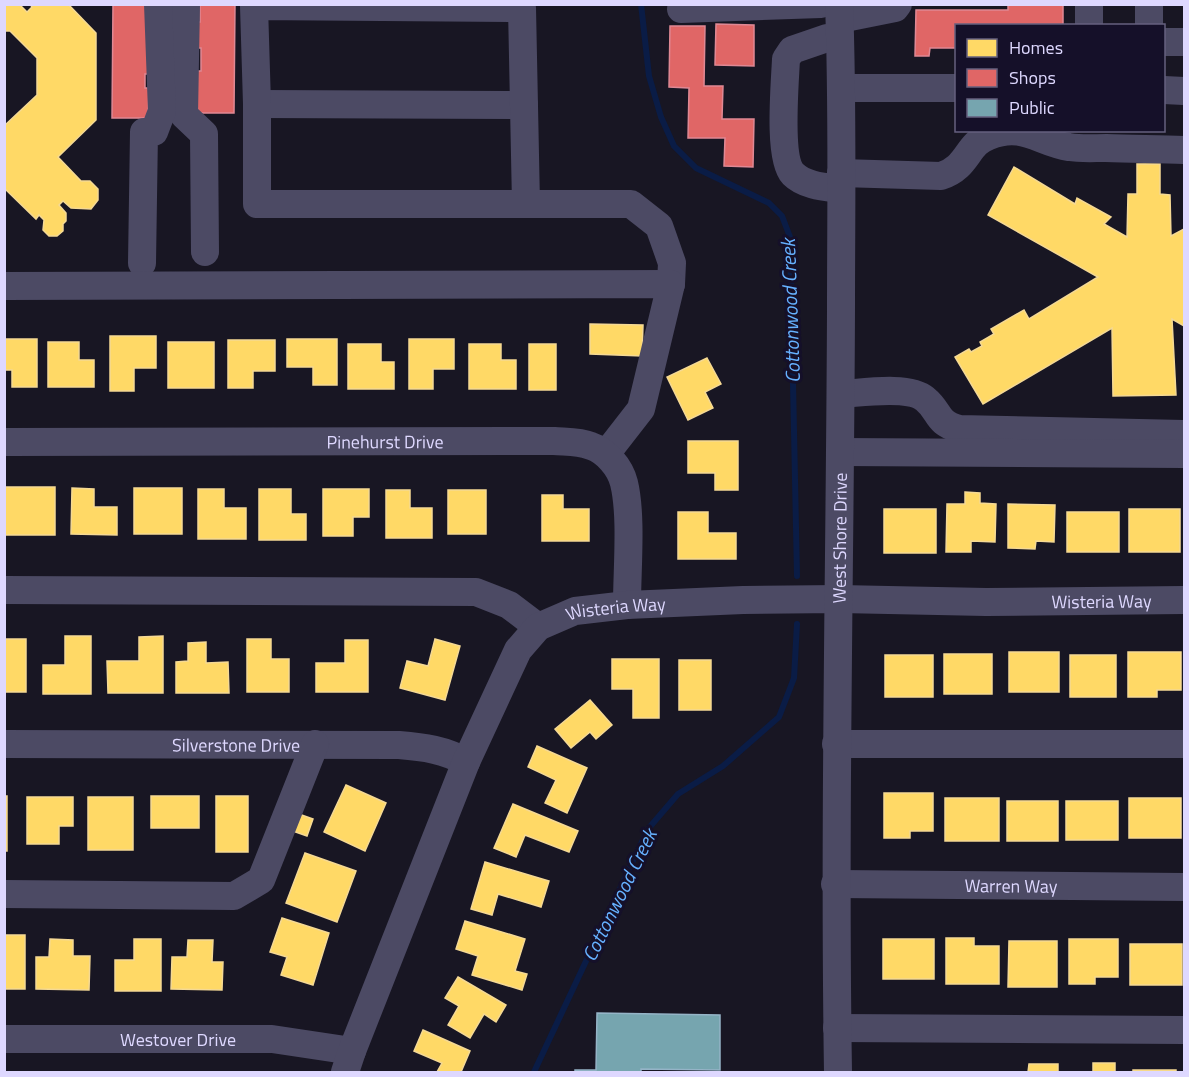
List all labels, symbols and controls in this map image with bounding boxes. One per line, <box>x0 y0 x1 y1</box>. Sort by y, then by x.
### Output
legend <box>955 24 1165 132</box>
text: Homes <box>1009 34 1063 61</box>
text: Shops <box>1009 64 1056 91</box>
text: Public <box>1009 94 1055 121</box>
water label: Cottonwood Creek <box>772 236 808 384</box>
street label: Pinehurst Drive <box>326 428 444 455</box>
street label: West Shore Drive <box>825 472 853 604</box>
street label: Wisteria Way <box>1051 587 1152 615</box>
street label: Wisteria Way <box>561 590 667 627</box>
street label: Silverstone Drive <box>172 731 300 758</box>
water label: Cottonwood Creek <box>573 822 665 967</box>
street label: Warren Way <box>964 872 1058 899</box>
street label: Westover Drive <box>120 1026 236 1053</box>

